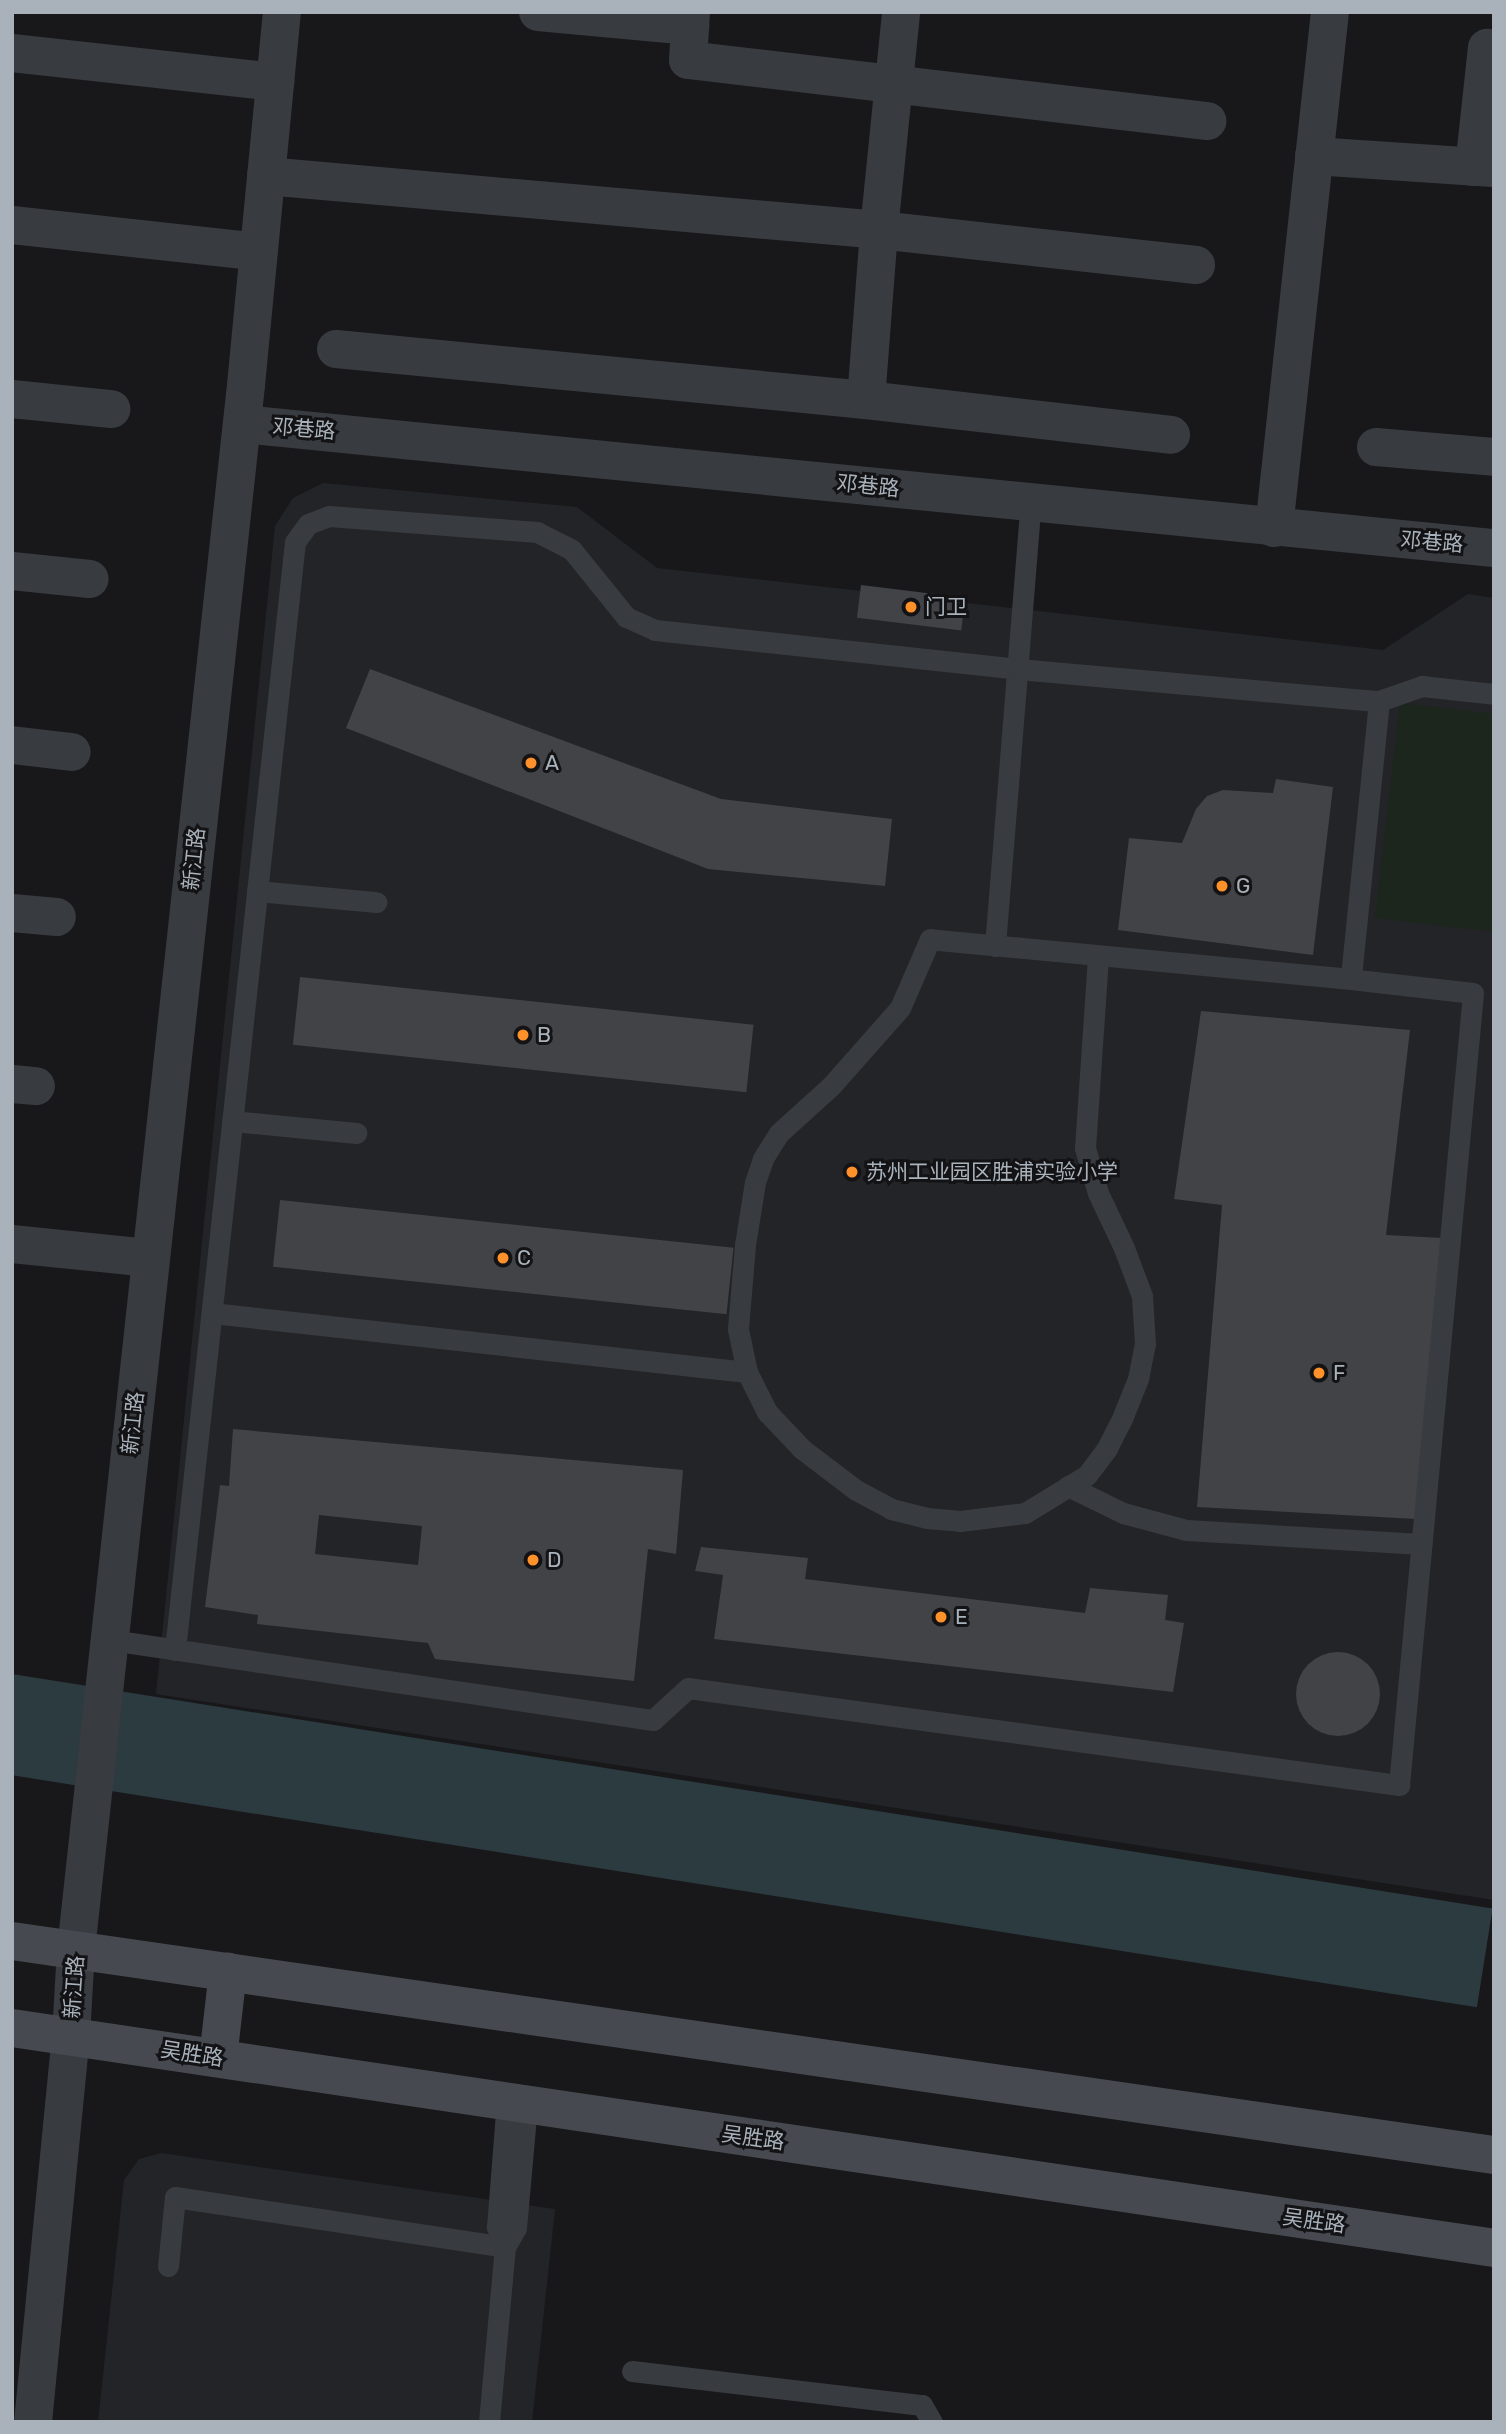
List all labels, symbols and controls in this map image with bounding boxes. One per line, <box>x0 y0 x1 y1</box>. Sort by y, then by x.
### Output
street label: 邓巷路 <box>272 414 336 444</box>
street label: 邓巷路 <box>835 470 901 502</box>
street label: 邓巷路 <box>1400 527 1464 557</box>
place label: 门卫 <box>925 594 967 620</box>
marker: 门卫 <box>903 599 919 615</box>
place label: A <box>545 750 559 776</box>
marker: A <box>523 755 539 771</box>
street label: 新江路 <box>178 826 210 892</box>
place label: G <box>1236 873 1250 899</box>
marker: G <box>1214 878 1230 894</box>
place label: B <box>537 1022 551 1048</box>
marker: B <box>515 1027 531 1043</box>
place label: 苏州工业园区胜浦实验小学 <box>866 1159 1118 1185</box>
marker: 苏州工业园区胜浦实验小学 <box>844 1164 860 1180</box>
place label: C <box>517 1245 531 1271</box>
marker: C <box>495 1250 511 1266</box>
place label: F <box>1333 1360 1345 1386</box>
marker: F <box>1311 1365 1327 1381</box>
street label: 新江路 <box>117 1390 149 1456</box>
place label: D <box>547 1547 561 1573</box>
marker: D <box>525 1552 541 1568</box>
place label: E <box>955 1604 968 1630</box>
marker: E <box>933 1609 949 1625</box>
street label: 新江路 <box>59 1955 89 2019</box>
street label: 吴胜路 <box>159 2037 225 2071</box>
street label: 吴胜路 <box>720 2121 786 2155</box>
street label: 吴胜路 <box>1281 2204 1347 2238</box>

